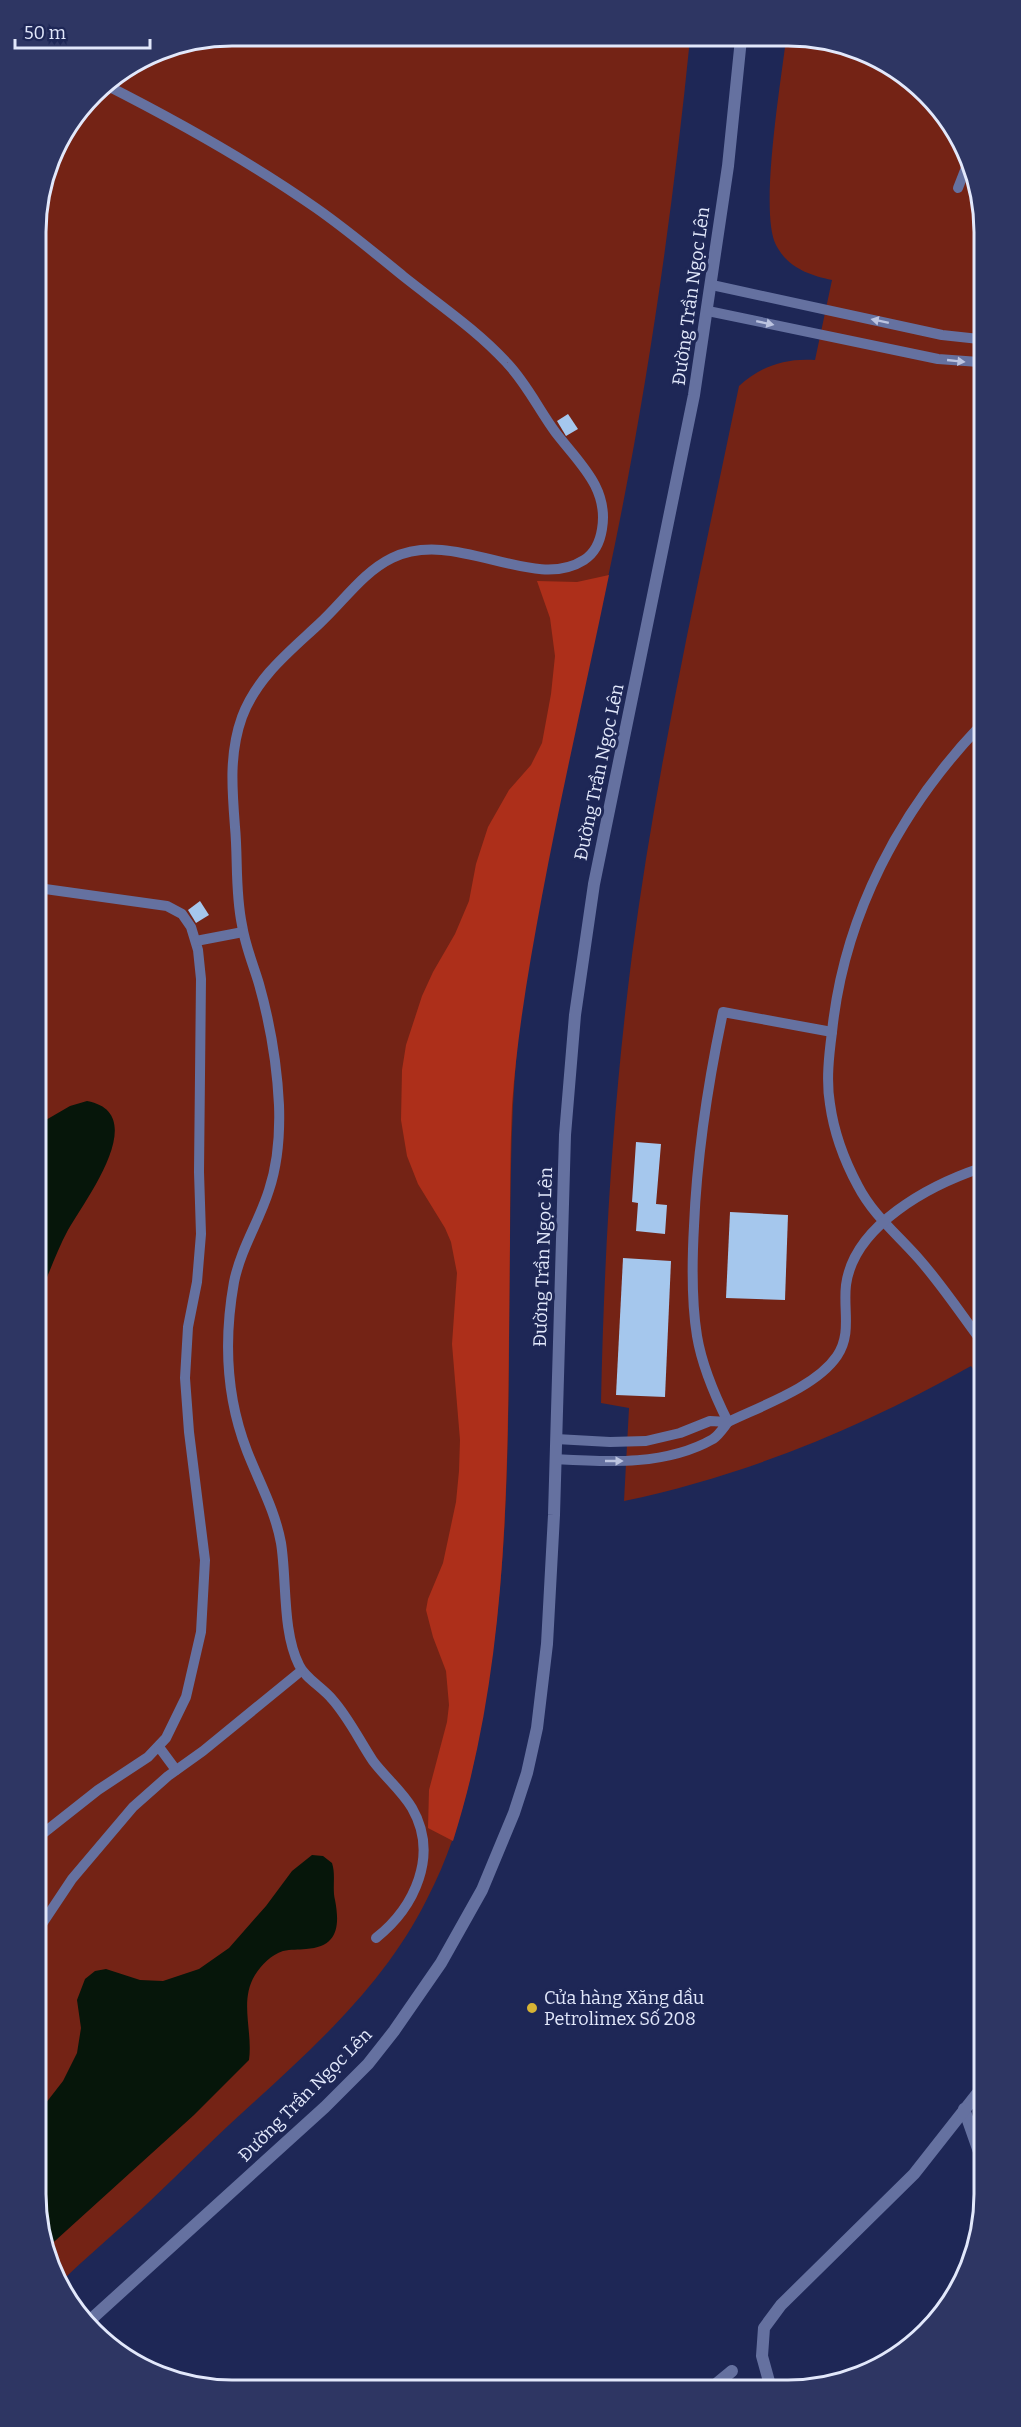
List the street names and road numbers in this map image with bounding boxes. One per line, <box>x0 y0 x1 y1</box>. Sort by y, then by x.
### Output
street label: Đường Trần Ngọc Lên <box>668 205 714 387</box>
street label: Đường Trần Ngọc Lên <box>570 681 629 862</box>
street label: Đường Trần Ngọc Lên <box>529 1166 557 1347</box>
street label: Đường Trần Ngọc Lên <box>234 2023 377 2166</box>

